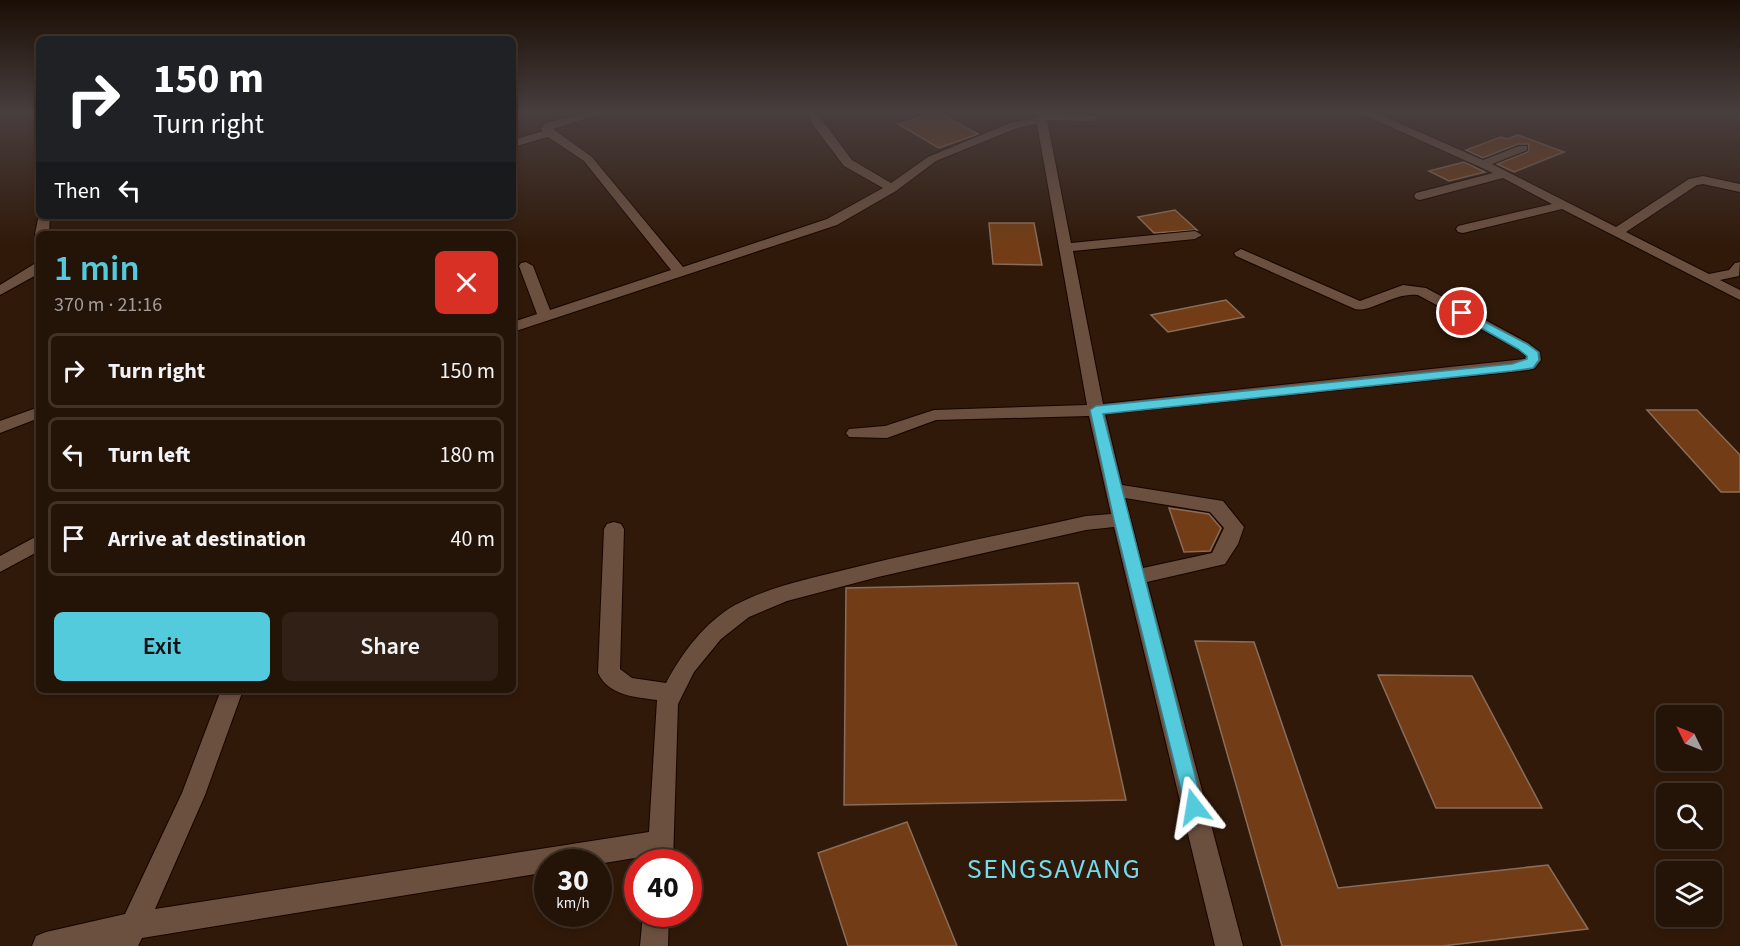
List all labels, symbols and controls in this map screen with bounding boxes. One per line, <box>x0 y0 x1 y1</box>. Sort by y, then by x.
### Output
text: 150 m <box>153 49 264 109</box>
icon: right <box>54 60 132 138</box>
text: Turn right <box>153 105 264 144</box>
icon: left <box>113 174 146 207</box>
text: Then <box>54 175 101 207</box>
text: 1 min <box>54 243 140 294</box>
button: close <box>435 251 498 314</box>
pin <box>1436 287 1487 338</box>
text: 370 m · 21:16 <box>54 291 162 319</box>
icon: arrive <box>1445 296 1478 329</box>
icon: right <box>57 354 90 387</box>
text: Turn right <box>108 355 205 387</box>
text: 150 m <box>440 355 495 387</box>
icon: left <box>57 438 90 471</box>
text: Turn left <box>108 439 190 471</box>
text: 180 m <box>440 439 495 471</box>
icon: arrive <box>57 522 90 555</box>
text: Arrive at destination <box>108 523 306 555</box>
text: 40 m <box>450 523 495 555</box>
button: Exit <box>54 612 270 681</box>
button: Share <box>282 612 498 681</box>
north arrow <box>1656 705 1722 771</box>
map controls <box>1656 705 1722 927</box>
position arrow <box>1162 775 1226 839</box>
button: search <box>1656 783 1722 849</box>
speed limit sign: 40 <box>624 849 702 927</box>
district label: SENGSAVANG <box>967 849 1141 889</box>
text: 30 <box>557 859 589 902</box>
button: layers <box>1656 861 1722 927</box>
text: km/h <box>556 893 590 914</box>

